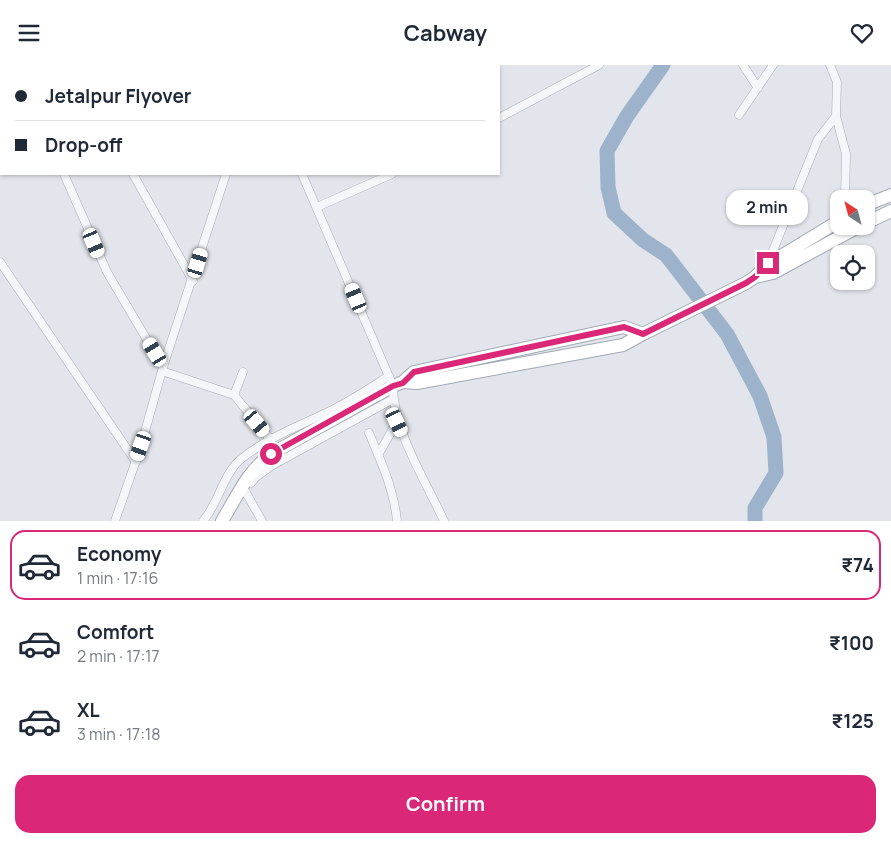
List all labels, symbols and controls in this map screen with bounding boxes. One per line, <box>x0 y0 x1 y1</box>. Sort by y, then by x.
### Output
text: Cabway <box>404 18 487 48</box>
icon: menu <box>15 19 43 47</box>
icon: heart <box>848 19 876 47</box>
text: Jetalpur Flyover <box>45 83 191 109</box>
text: Drop-off <box>45 132 122 158</box>
north arrow <box>830 190 875 235</box>
map controls <box>830 190 875 290</box>
callout: 2 min <box>727 191 809 225</box>
text: 2 min <box>746 196 788 218</box>
car <box>81 226 106 260</box>
button: locate <box>830 245 875 290</box>
car <box>186 246 209 280</box>
route end <box>757 252 779 274</box>
car <box>343 281 368 315</box>
car <box>140 335 169 369</box>
car <box>383 405 410 439</box>
car <box>241 407 272 439</box>
car <box>129 429 152 463</box>
route start <box>260 443 282 465</box>
text: Economy <box>77 541 161 567</box>
icon: car <box>17 543 62 588</box>
text: ₹74 <box>841 552 874 578</box>
text: 1 min · 17:16 <box>77 567 159 589</box>
text: Comfort <box>77 619 154 645</box>
icon: car <box>17 621 62 666</box>
text: ₹100 <box>829 630 874 656</box>
text: 2 min · 17:17 <box>77 645 159 667</box>
text: XL <box>77 697 100 723</box>
icon: car <box>17 699 62 744</box>
text: ₹125 <box>831 708 874 734</box>
text: 3 min · 17:18 <box>77 723 160 745</box>
button: Confirm <box>15 775 876 833</box>

